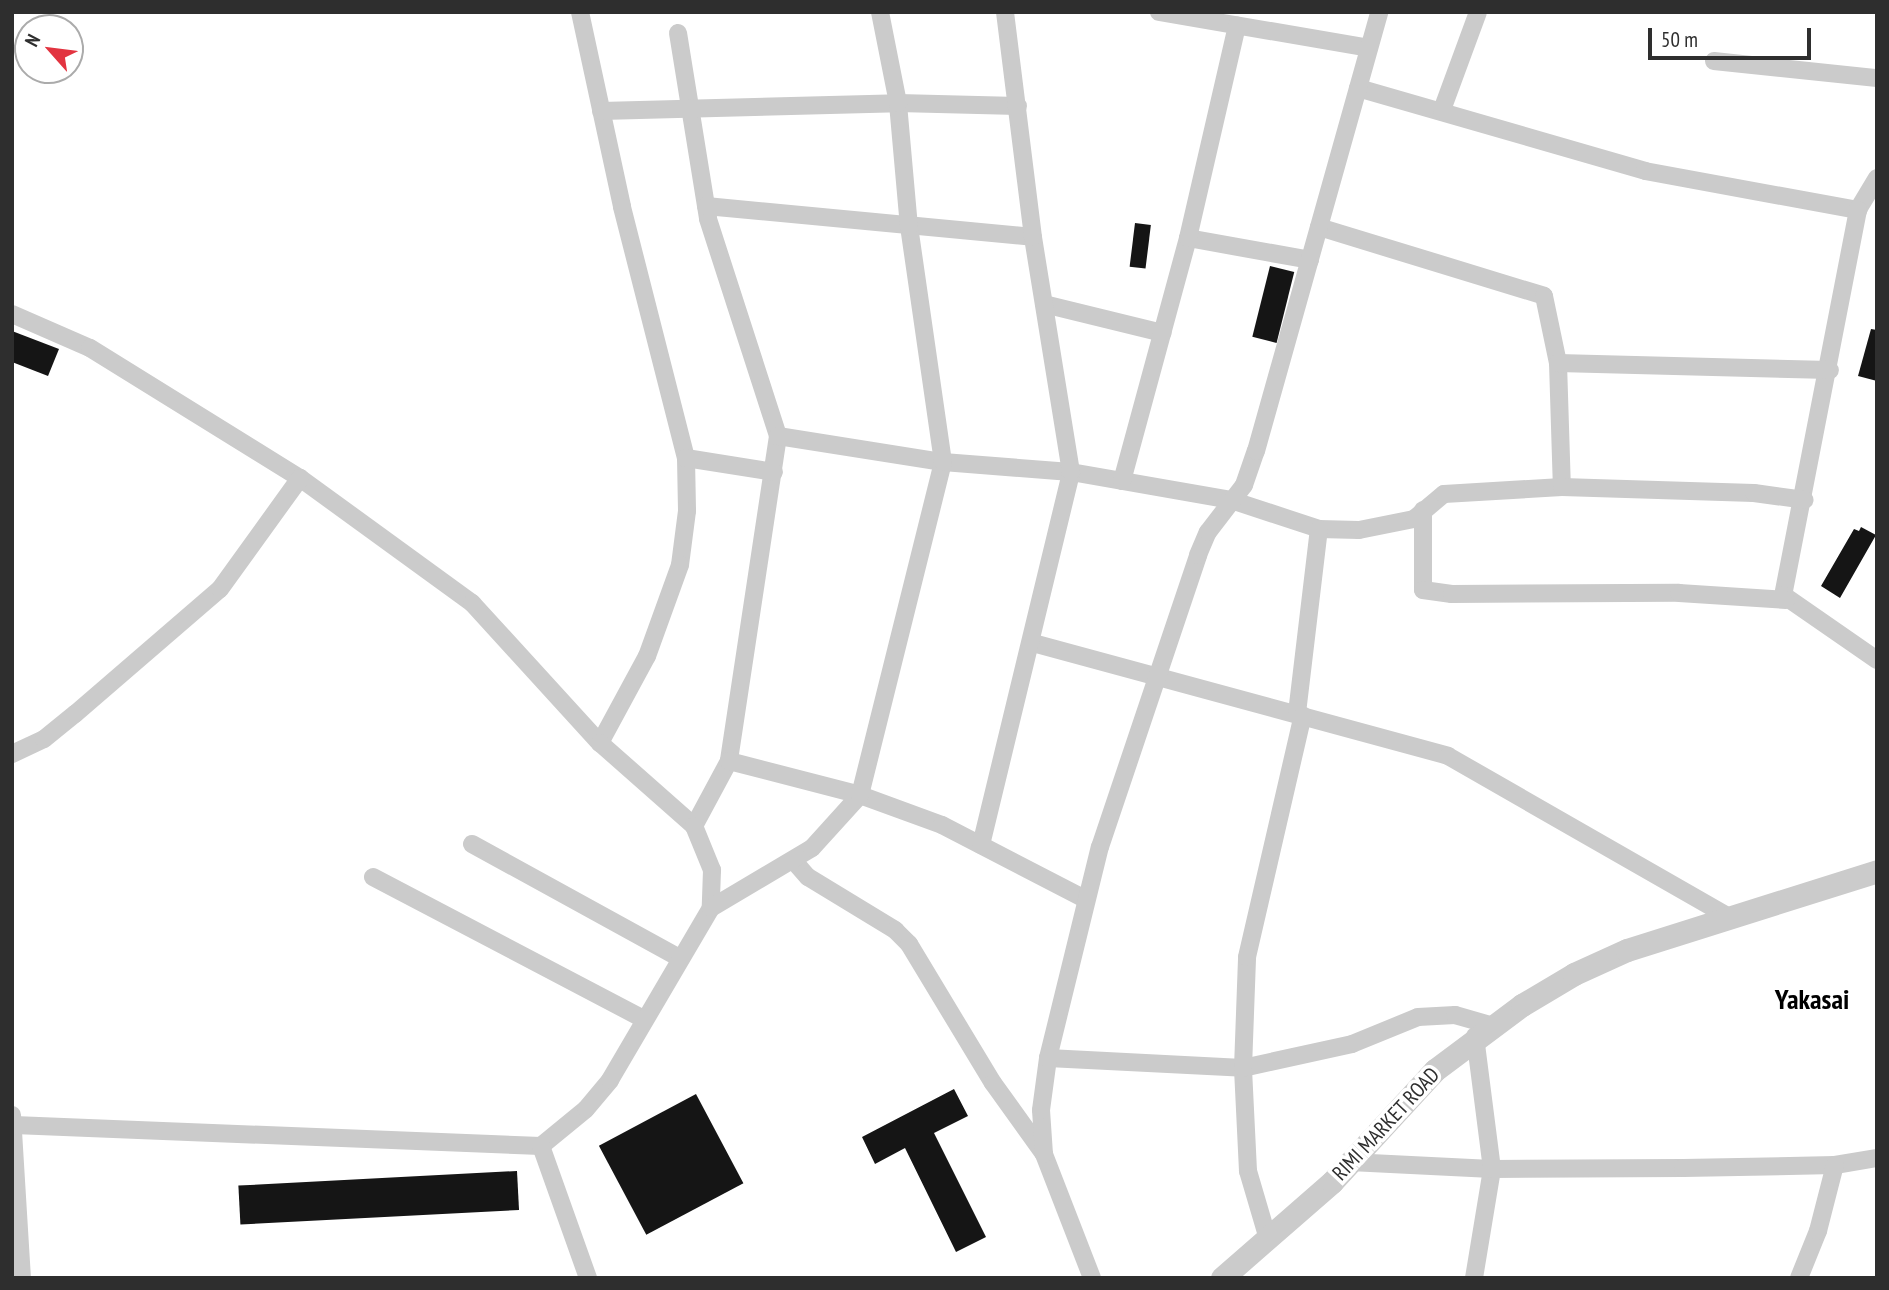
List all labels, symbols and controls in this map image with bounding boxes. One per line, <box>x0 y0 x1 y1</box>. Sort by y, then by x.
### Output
north arrow <box>14 14 84 84</box>
scale bar <box>1651 14 1814 58</box>
text: 50 m <box>1661 26 1698 53</box>
text: N <box>19 30 45 50</box>
district label: Yakasai <box>1775 982 1849 1016</box>
street label: RIMI MARKET ROAD <box>1327 1062 1445 1186</box>

